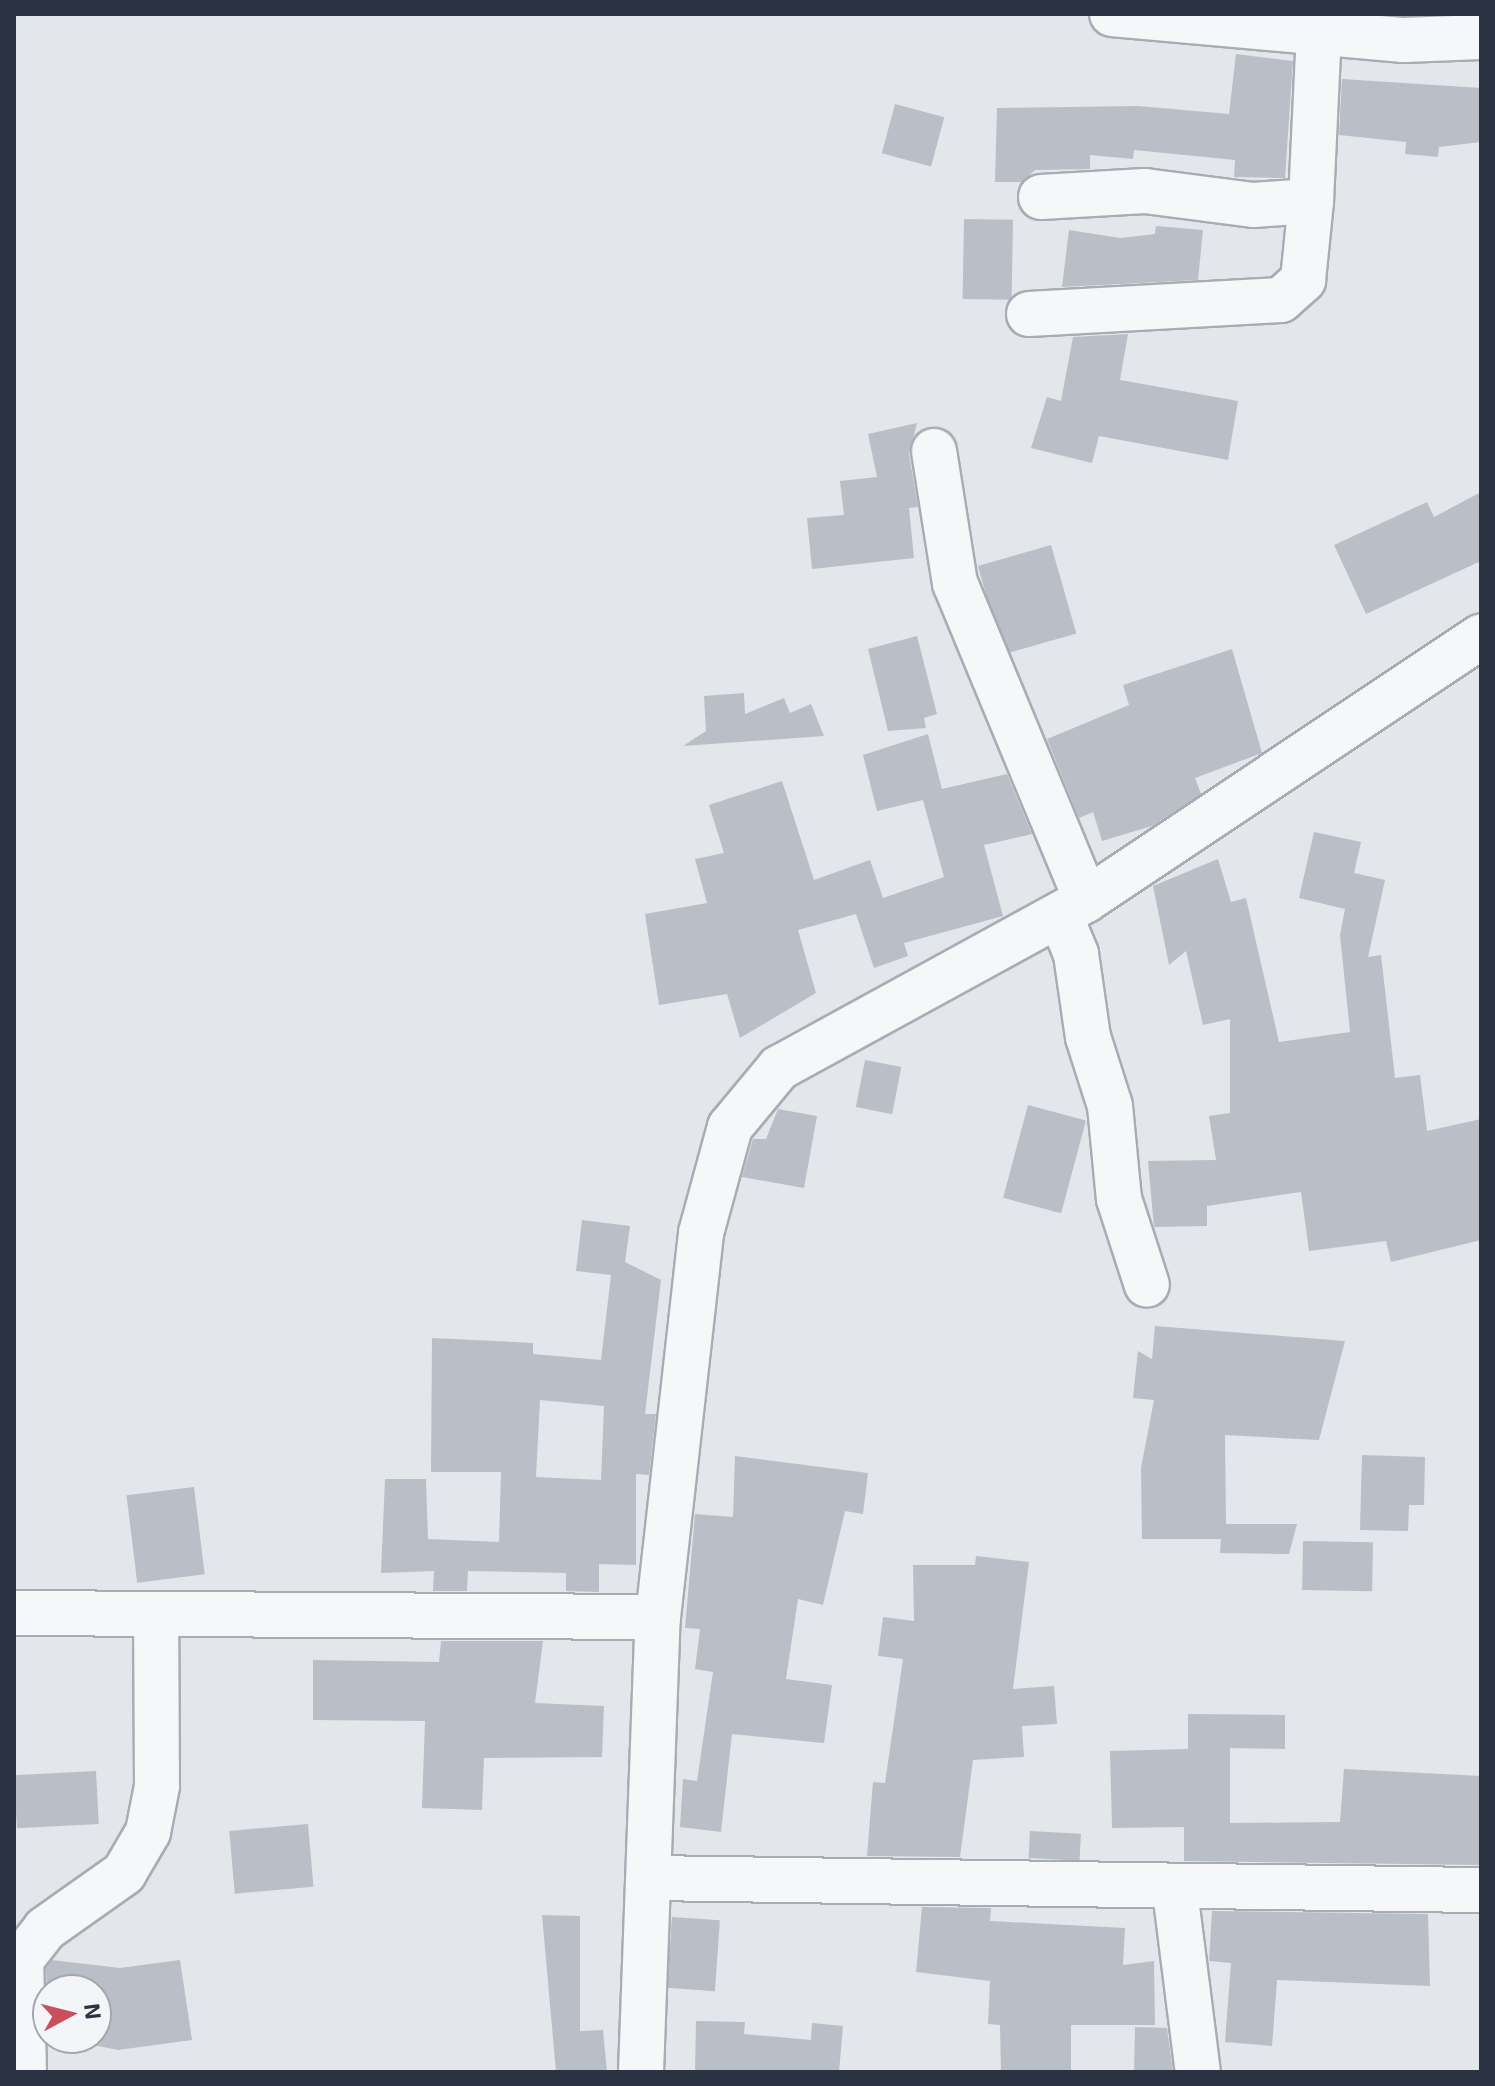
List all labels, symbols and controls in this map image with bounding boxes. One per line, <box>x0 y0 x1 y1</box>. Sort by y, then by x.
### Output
north arrow <box>32 1974 112 2054</box>
text: N <box>80 2002 108 2021</box>

